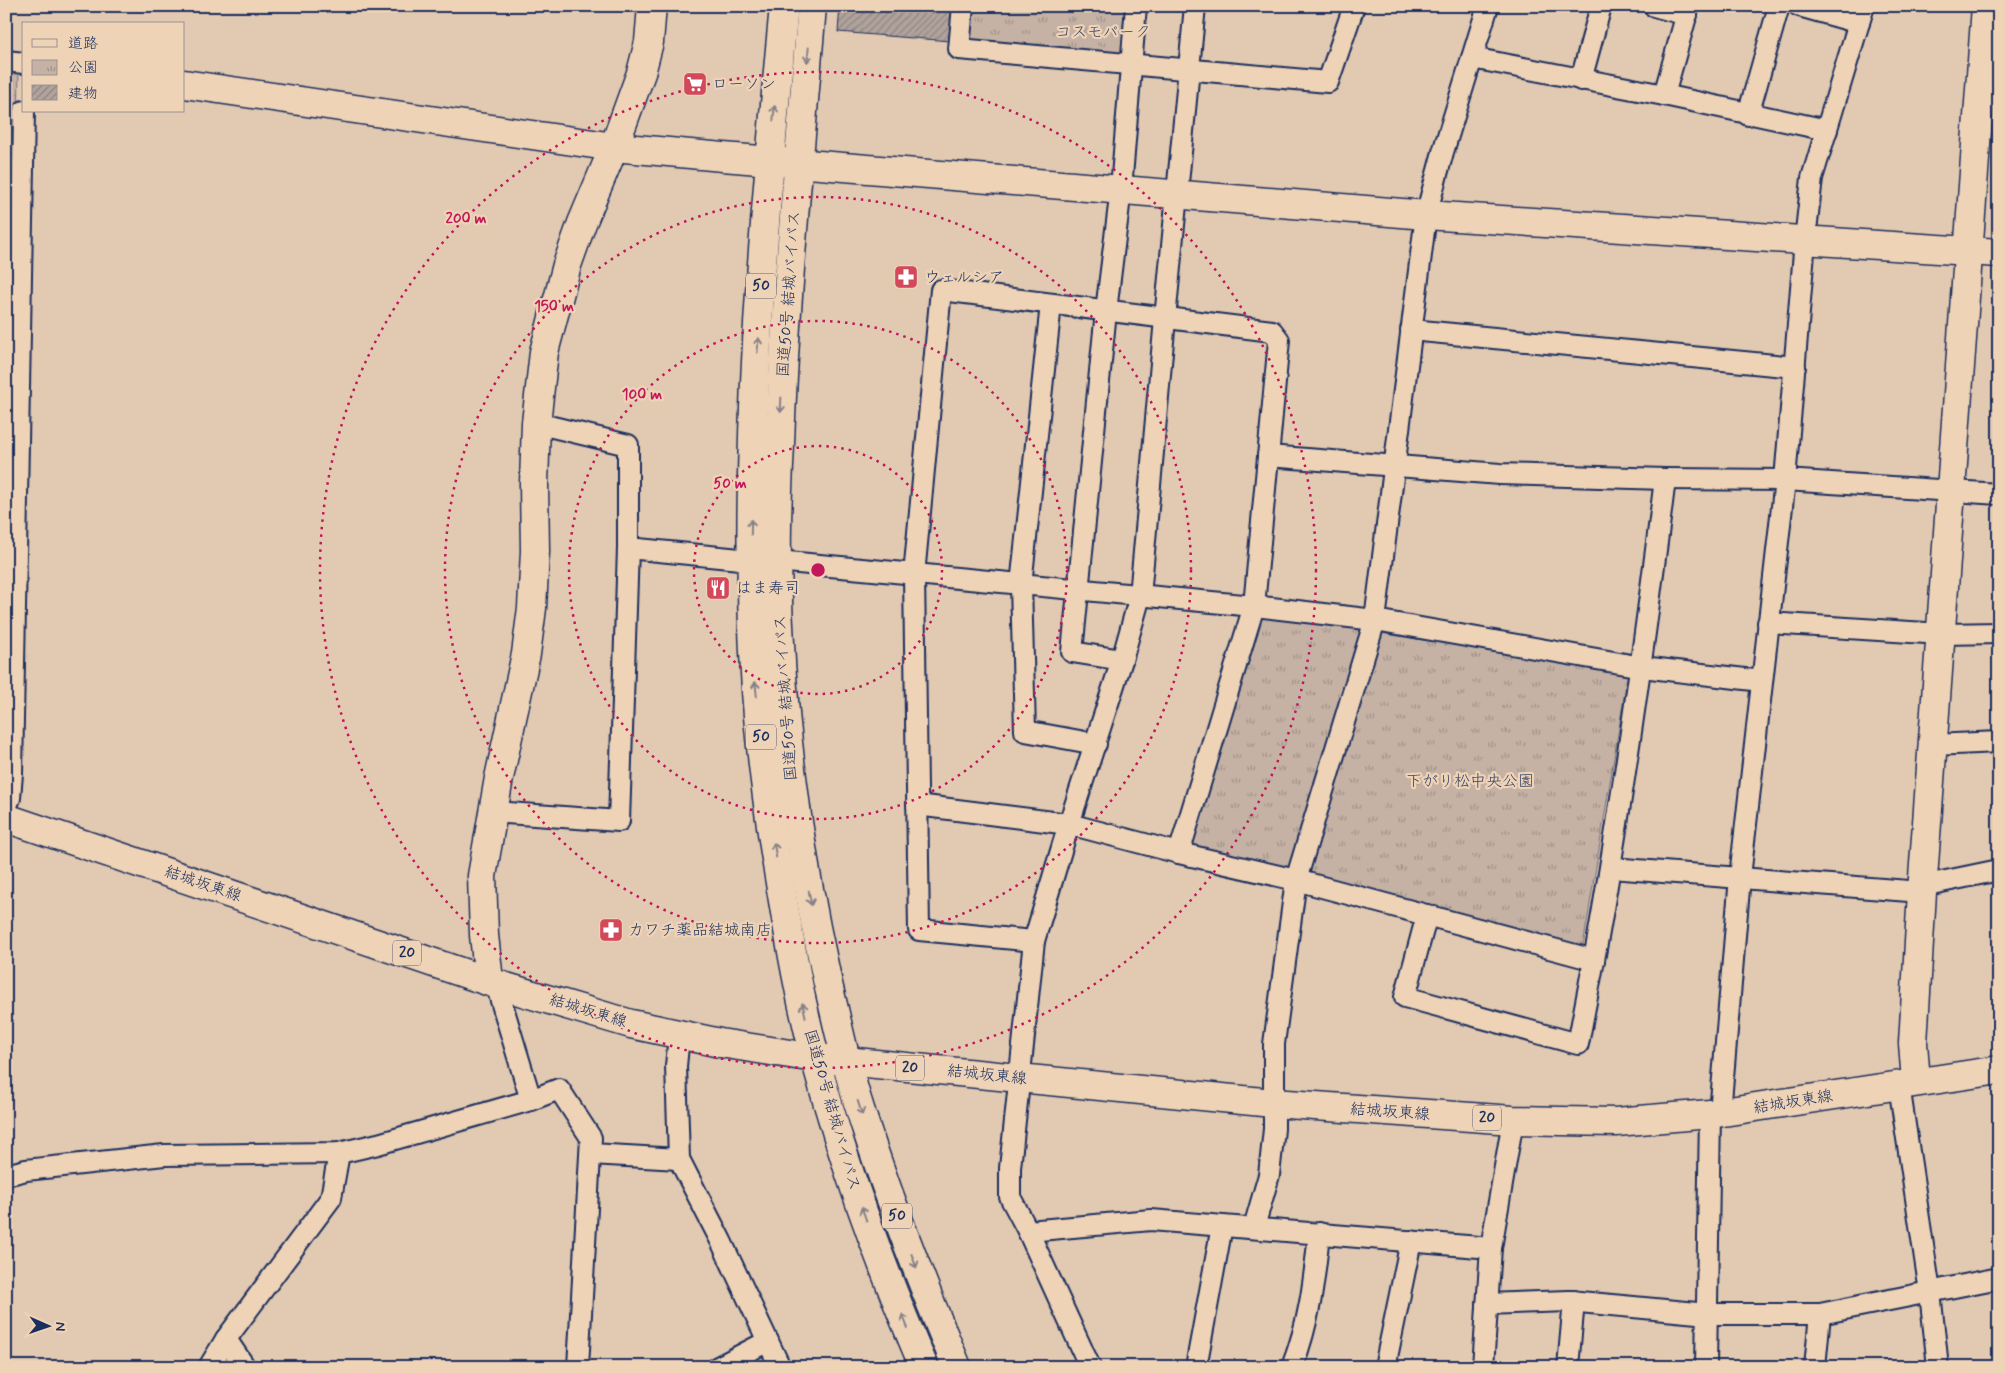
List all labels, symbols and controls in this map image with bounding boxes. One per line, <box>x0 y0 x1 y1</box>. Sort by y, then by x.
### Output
legend <box>22 22 185 112</box>
park label: コスモパーク <box>1055 22 1151 43</box>
text: 道路 <box>68 34 98 54</box>
one-way arrow <box>803 47 813 63</box>
text: 公園 <box>68 58 98 78</box>
supermarket icon: ローソン <box>682 71 708 97</box>
place label: ローソン <box>712 74 776 95</box>
text: 建物 <box>68 84 98 104</box>
one-way arrow <box>769 105 779 121</box>
text: 200 m <box>446 209 487 229</box>
street label: 国道50号 結城バイパス <box>773 210 805 378</box>
pharmacy icon: ウェルシア <box>893 264 919 290</box>
place label: ウェルシア <box>924 267 1004 288</box>
road number: 50 <box>746 274 776 298</box>
text: 150 m <box>534 297 574 317</box>
one-way arrow <box>753 337 762 353</box>
text: 100 m <box>622 385 662 405</box>
one-way arrow <box>776 396 786 413</box>
text: 50 m <box>713 474 747 494</box>
one-way arrow <box>746 519 756 535</box>
centre of rings <box>809 561 827 579</box>
restaurant icon: はま寿司 <box>705 575 731 601</box>
place label: はま寿司 <box>736 578 800 599</box>
street label: 国道50号 結城バイパス <box>770 614 802 782</box>
one-way arrow <box>751 681 761 697</box>
road number: 50 <box>746 724 776 750</box>
park label: 下がり松中央公園 <box>1406 771 1534 792</box>
one-way arrow <box>769 843 779 859</box>
street label: 結城坂東線 <box>162 861 244 907</box>
one-way arrow <box>806 890 816 906</box>
pharmacy icon: カワチ薬品結城南店 <box>598 917 624 943</box>
place label: カワチ薬品結城南店 <box>628 920 772 941</box>
road number: 20 <box>393 940 421 966</box>
street label: 結城坂東線 <box>547 989 629 1033</box>
one-way arrow <box>799 1003 808 1019</box>
street label: 国道50号 結城バイパス <box>799 1027 865 1193</box>
road number: 20 <box>896 1056 924 1080</box>
street label: 結城坂東線 <box>946 1060 1028 1090</box>
street label: 結城坂東線 <box>1752 1085 1834 1119</box>
street label: 結城坂東線 <box>1349 1099 1431 1125</box>
one-way arrow <box>855 1100 865 1116</box>
road number: 20 <box>1473 1106 1501 1130</box>
road number: 50 <box>882 1204 912 1228</box>
one-way arrow <box>859 1207 868 1222</box>
one-way arrow <box>910 1253 919 1269</box>
north arrow <box>22 1300 72 1350</box>
one-way arrow <box>900 1314 909 1329</box>
text: N <box>51 1321 69 1331</box>

